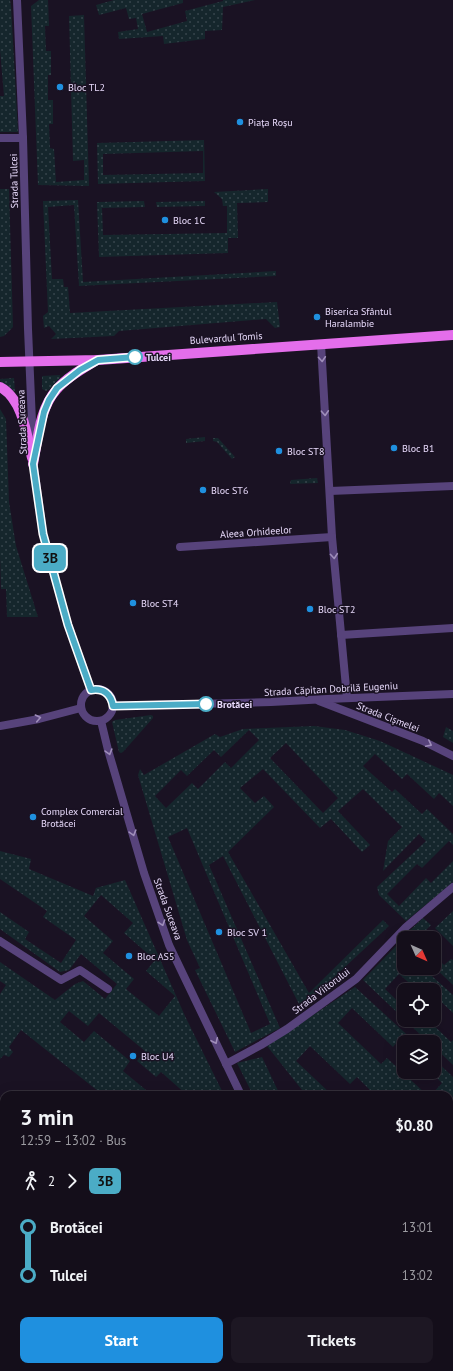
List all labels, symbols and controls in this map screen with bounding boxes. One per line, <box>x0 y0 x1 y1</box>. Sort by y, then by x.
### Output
place label: Bloc TL2 <box>68 81 105 94</box>
marker: Bloc TL2 <box>55 82 65 92</box>
place label: Piața Roșu <box>248 116 293 129</box>
marker: Piața Roșu <box>235 117 245 127</box>
street label: Strada Tulcei <box>7 154 21 208</box>
place label: Bloc 1C <box>173 214 206 227</box>
marker: Bloc 1C <box>160 215 170 225</box>
place label: Biserica Sfântul Haralambie <box>325 305 392 330</box>
marker: Biserica Sfântul Haralambie <box>312 312 322 322</box>
street label: Bulevardul Tomis <box>189 329 263 347</box>
marker: Tulcei <box>127 349 143 365</box>
place label: Tulcei <box>146 351 171 364</box>
one-way arrow <box>317 356 326 362</box>
street label: Strada Suceava <box>14 389 30 455</box>
one-way arrow <box>321 410 330 416</box>
place label: Bloc B1 <box>402 442 434 455</box>
marker: Bloc B1 <box>389 443 399 453</box>
place label: Bloc ST8 <box>287 445 324 458</box>
marker: Bloc ST8 <box>274 446 284 456</box>
place label: Bloc ST6 <box>211 484 248 497</box>
marker: Bloc ST6 <box>198 485 208 495</box>
street label: Aleea Orhideelor <box>220 523 293 541</box>
line badge: 3B <box>32 545 68 571</box>
text: 3B <box>42 549 58 567</box>
one-way arrow <box>330 553 339 560</box>
place label: Bloc ST4 <box>141 597 179 610</box>
marker: Bloc ST4 <box>128 598 138 608</box>
place label: Bloc ST2 <box>318 603 355 616</box>
marker: Bloc ST2 <box>305 604 315 614</box>
street label: Strada Căpitan Dobrilă Eugeniu <box>264 679 398 699</box>
marker: Brotăcei <box>198 696 214 712</box>
place label: Brotăcei <box>217 698 252 711</box>
street label: Strada Cișmelei <box>355 699 421 735</box>
one-way arrow <box>35 715 41 723</box>
one-way arrow <box>424 739 432 747</box>
one-way arrow <box>104 748 113 755</box>
place label: Complex Comercial Brotăcei <box>41 805 123 830</box>
marker: Complex Comercial Brotăcei <box>28 812 38 822</box>
one-way arrow <box>128 829 137 836</box>
street label: Strada Suceava <box>151 876 185 942</box>
one-way arrow <box>157 919 165 926</box>
place label: Bloc SV 1 <box>227 926 267 939</box>
marker: Bloc SV 1 <box>214 927 224 937</box>
north arrow <box>397 931 441 975</box>
map controls <box>397 931 441 1079</box>
place label: Bloc AS5 <box>137 950 174 963</box>
marker: Bloc AS5 <box>124 951 134 961</box>
street label: Strada Viitorului <box>289 965 353 1017</box>
button: locate <box>397 983 441 1027</box>
button: layers <box>397 1035 441 1079</box>
one-way arrow <box>210 1037 218 1044</box>
place label: Bloc U4 <box>141 1050 175 1063</box>
marker: Bloc U4 <box>128 1051 138 1061</box>
text: 3 min <box>20 1103 74 1131</box>
text: $0.80 <box>395 1116 433 1135</box>
text: 12:59 – 13:02 · Bus <box>20 1132 126 1149</box>
icon: walk <box>20 1170 42 1192</box>
icon: forward <box>61 1170 83 1192</box>
text: 3B <box>97 1172 113 1190</box>
text: 2 <box>48 1173 55 1190</box>
text: Brotăcei <box>50 1218 103 1237</box>
text: 13:01 <box>402 1219 433 1236</box>
text: Tulcei <box>50 1266 87 1285</box>
text: 13:02 <box>402 1267 433 1284</box>
button: Start <box>20 1317 223 1363</box>
button: Tickets <box>231 1317 433 1363</box>

